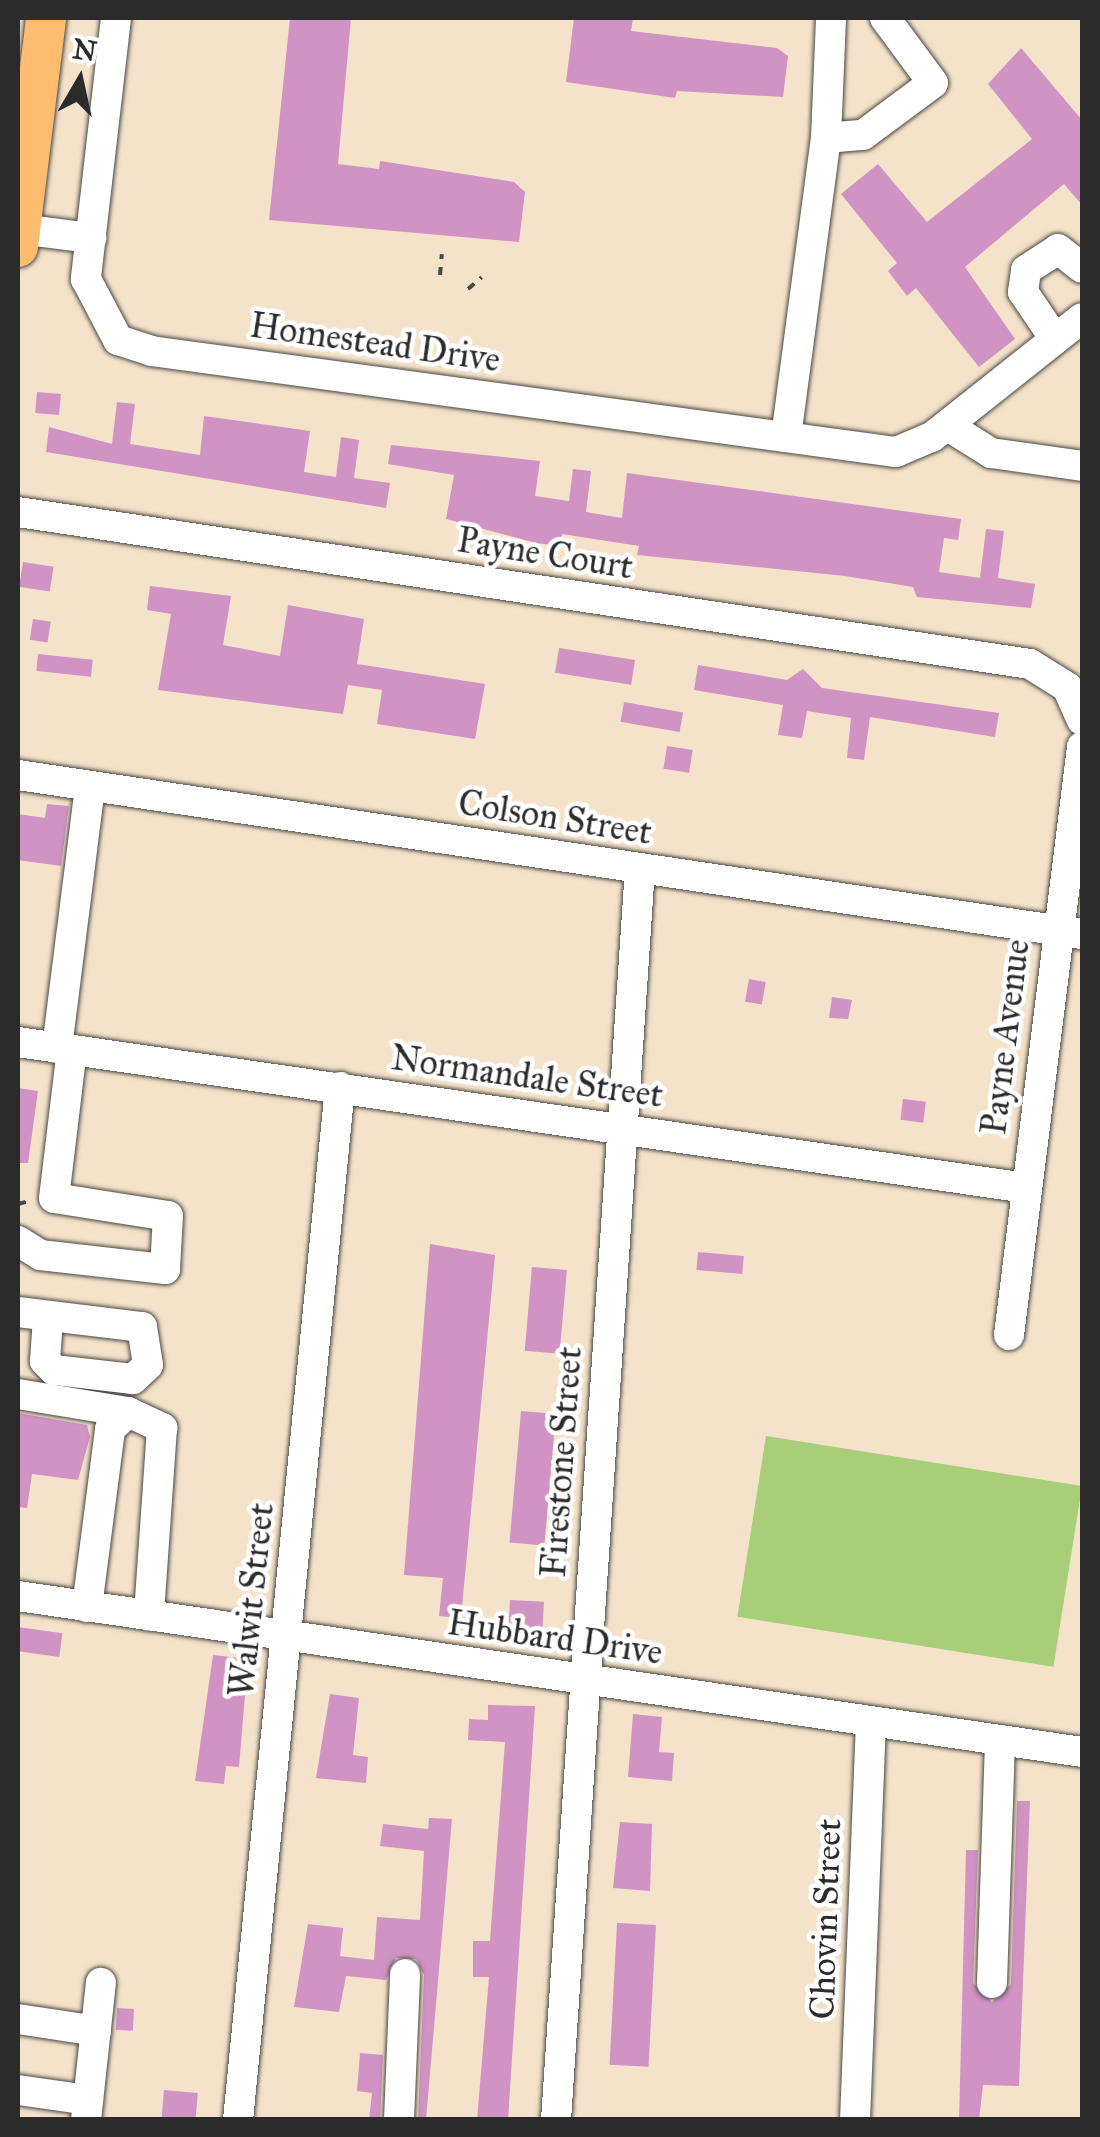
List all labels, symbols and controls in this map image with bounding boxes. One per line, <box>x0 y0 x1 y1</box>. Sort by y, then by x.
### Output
north arrow <box>30 30 130 130</box>
text: N <box>70 31 99 69</box>
street label: Homestead Drive <box>247 305 503 381</box>
street label: Payne Court <box>454 519 636 589</box>
street label: Colson Street <box>455 782 655 854</box>
street label: Payne Avenue <box>973 937 1039 1137</box>
street label: Normandale Street <box>388 1037 666 1117</box>
street label: Firestone Street <box>533 1345 591 1579</box>
street label: Walwit Street <box>221 1501 283 1699</box>
street label: Hubbard Drive <box>445 1602 665 1674</box>
street label: Chovin Street <box>802 1818 850 2020</box>

